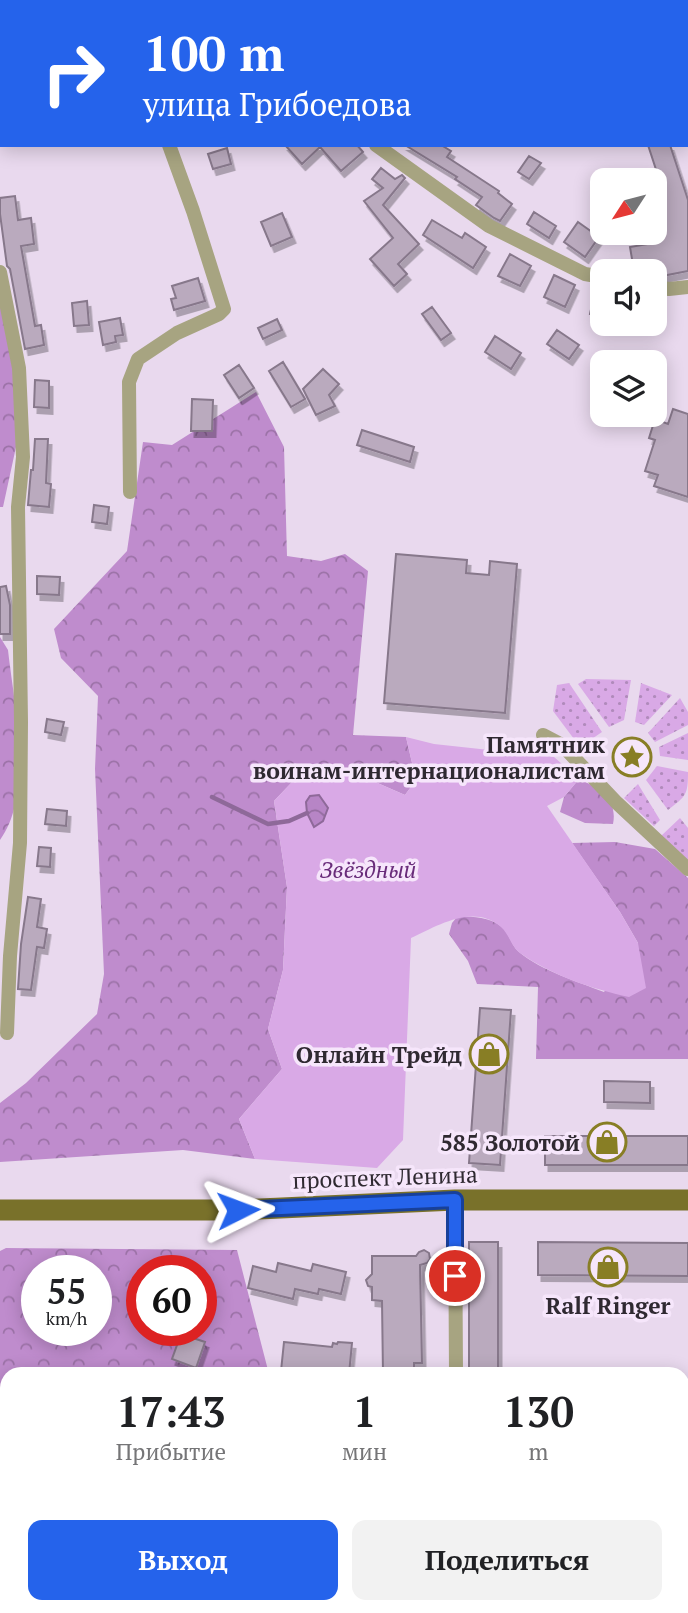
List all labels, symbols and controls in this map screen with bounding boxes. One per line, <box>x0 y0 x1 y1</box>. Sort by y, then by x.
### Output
text: 100 m <box>143 20 285 85</box>
icon: right <box>28 28 119 119</box>
text: улица Грибоедова <box>143 83 412 125</box>
north arrow <box>590 168 667 245</box>
map controls <box>590 168 667 427</box>
button: sound <box>590 259 667 336</box>
button: layers <box>590 350 667 427</box>
place label: Памятник воинам-интернационалистам <box>253 729 605 786</box>
place icon: Памятник воинам-интернационалистам <box>611 736 653 778</box>
park label: Звёздный <box>320 854 416 885</box>
shop icon: Онлайн Трейд <box>468 1033 510 1075</box>
place label: Онлайн Трейд <box>296 1039 462 1070</box>
shop icon: 585 Золотой <box>586 1121 628 1163</box>
place label: 585 Золотой <box>440 1127 580 1158</box>
street label: проспект Ленина <box>292 1158 478 1196</box>
position arrow <box>201 1173 275 1247</box>
pin <box>425 1246 485 1306</box>
shop icon: Ralf Ringer <box>587 1246 629 1288</box>
speed limit sign: 60 <box>126 1255 217 1346</box>
icon: arrive <box>436 1257 474 1295</box>
text: 55 <box>47 1268 86 1314</box>
place label: Ralf Ringer <box>546 1290 671 1321</box>
text: km/h <box>46 1306 87 1330</box>
text: 17:43 <box>116 1383 226 1439</box>
text: 1 <box>353 1383 376 1439</box>
text: 130 <box>503 1383 574 1439</box>
text: Прибытие <box>116 1436 226 1467</box>
text: мин <box>342 1436 387 1467</box>
text: m <box>529 1436 548 1467</box>
button: Выход <box>28 1520 338 1600</box>
button: Поделиться <box>352 1520 662 1600</box>

